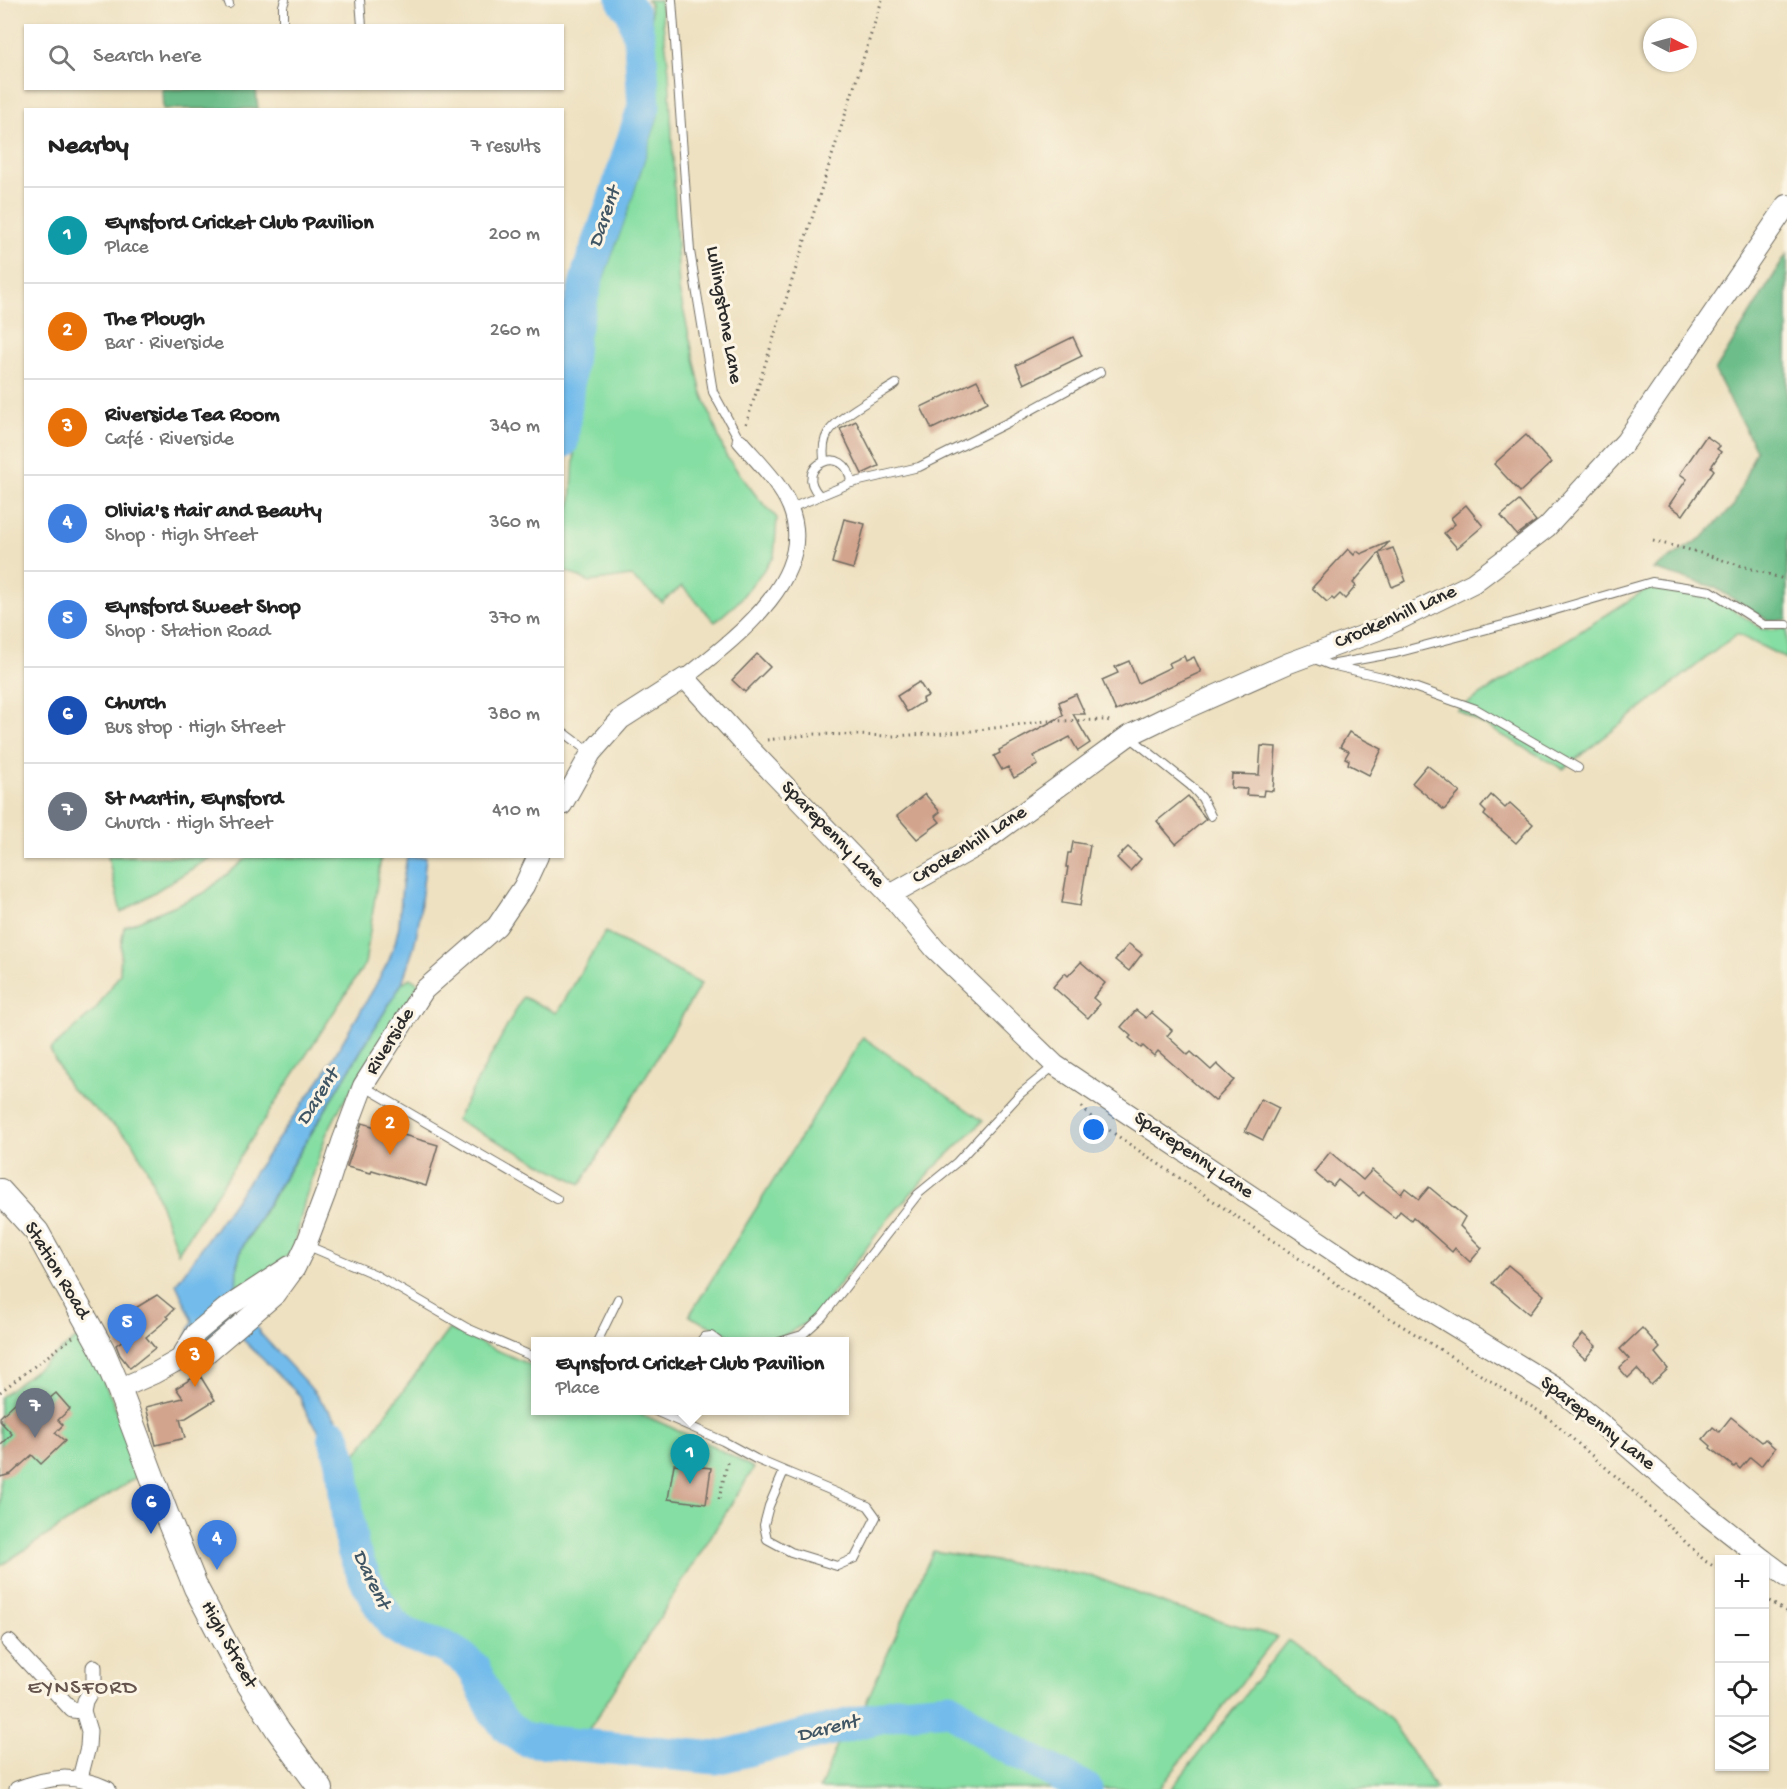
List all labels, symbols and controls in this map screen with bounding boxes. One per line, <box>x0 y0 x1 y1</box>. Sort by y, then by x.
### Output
north arrow <box>1643 18 1697 72</box>
search box <box>24 24 564 90</box>
icon: search <box>45 41 78 74</box>
text: Search here <box>93 44 201 70</box>
text: Nearby <box>48 132 129 163</box>
text: 7 results <box>471 136 540 159</box>
water label: Darent <box>584 181 629 251</box>
text: Eynsford Cricket Club Pavilion <box>105 211 374 237</box>
text: 1 <box>63 224 72 247</box>
text: 200 m <box>489 224 540 247</box>
text: Place <box>105 237 149 260</box>
street label: Lullingstone Lane <box>700 244 747 386</box>
text: The Plough <box>105 307 205 333</box>
text: 2 <box>63 320 72 343</box>
text: 260 m <box>490 320 540 343</box>
text: Bar · Riverside <box>105 333 224 356</box>
text: Riverside Tea Room <box>105 403 280 429</box>
text: 3 <box>62 416 73 439</box>
text: 340 m <box>490 416 540 439</box>
text: Café · Riverside <box>105 429 234 452</box>
text: Olivia's Hair and Beauty <box>105 499 322 525</box>
text: 4 <box>63 512 72 535</box>
text: 360 m <box>489 512 540 535</box>
text: Shop · High Street <box>105 525 257 548</box>
street label: Crockenhill Lane <box>1332 581 1461 655</box>
text: Eynsford Sweet Shop <box>105 595 301 621</box>
text: 5 <box>62 608 73 631</box>
text: 370 m <box>489 608 540 631</box>
text: Shop · Station Road <box>105 621 270 644</box>
text: Church <box>105 691 166 717</box>
text: 6 <box>62 704 73 727</box>
text: 380 m <box>488 704 540 727</box>
text: Bus stop · High Street <box>105 717 284 740</box>
street label: Sparepenny Lane <box>775 777 889 894</box>
text: St Martin, Eynsford <box>105 787 283 813</box>
text: 7 <box>62 800 73 823</box>
text: 410 m <box>492 800 540 823</box>
street label: Crockenhill Lane <box>908 801 1032 890</box>
text: Church · High Street <box>105 813 272 836</box>
street label: Riverside <box>361 1004 421 1080</box>
water label: Darent <box>292 1062 348 1131</box>
pin: 2 <box>370 1106 410 1155</box>
street label: Sparepenny Lane <box>1129 1107 1258 1205</box>
your location <box>1079 1115 1108 1144</box>
street label: Station Road <box>18 1218 95 1326</box>
pin: 5 <box>108 1304 146 1354</box>
popup <box>531 1337 849 1415</box>
pin: 3 <box>176 1338 214 1387</box>
text: Eynsford Cricket Club Pavilion <box>556 1352 824 1378</box>
street label: Sparepenny Lane <box>1535 1372 1660 1476</box>
text: Place <box>556 1378 599 1401</box>
pin: 7 <box>15 1388 54 1438</box>
pin: 1 <box>670 1434 710 1484</box>
pin: 6 <box>132 1484 170 1534</box>
pin: 4 <box>198 1520 236 1570</box>
water label: Darent <box>345 1547 396 1616</box>
map controls <box>1715 1555 1769 1771</box>
button: + <box>1715 1555 1769 1609</box>
street label: High Street <box>195 1597 262 1694</box>
button: − <box>1715 1609 1769 1663</box>
button: locate <box>1715 1663 1769 1717</box>
district label: EYNSFORD <box>28 1676 138 1702</box>
water label: Darent <box>795 1710 865 1750</box>
button: layers <box>1715 1717 1769 1771</box>

